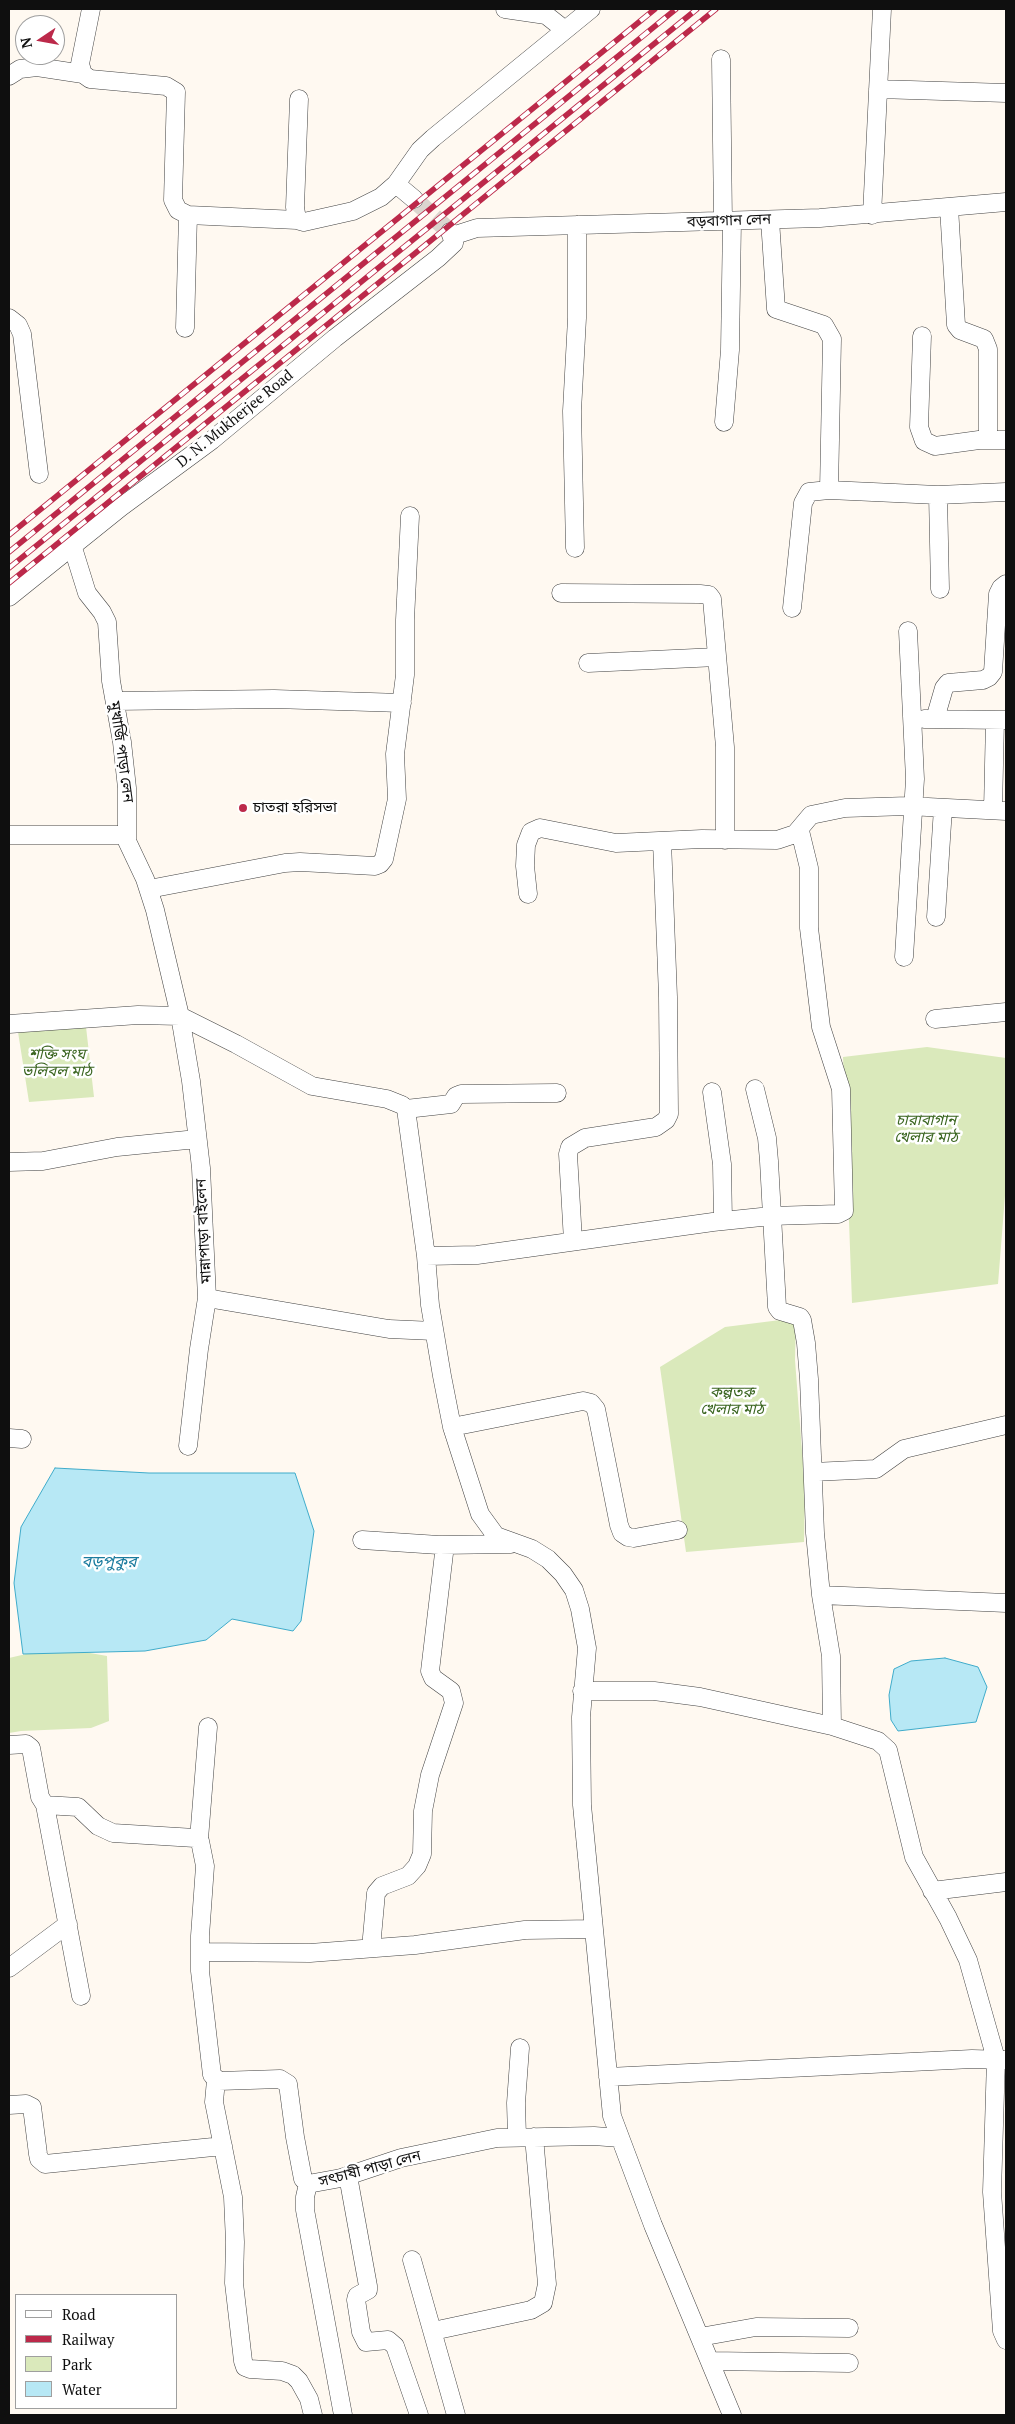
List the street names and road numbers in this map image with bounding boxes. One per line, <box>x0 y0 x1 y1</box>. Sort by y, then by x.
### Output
street label: বড়বাগান লেন <box>687 211 771 231</box>
street label: D. N. Mukherjee Road <box>173 366 297 472</box>
street label: মুখার্জি পাড়া লেন <box>105 700 137 804</box>
street label: মান্নাপাড়া বাইলেন <box>192 1178 216 1284</box>
street label: সৎচাষী পাড়া লেন <box>317 2147 423 2191</box>

